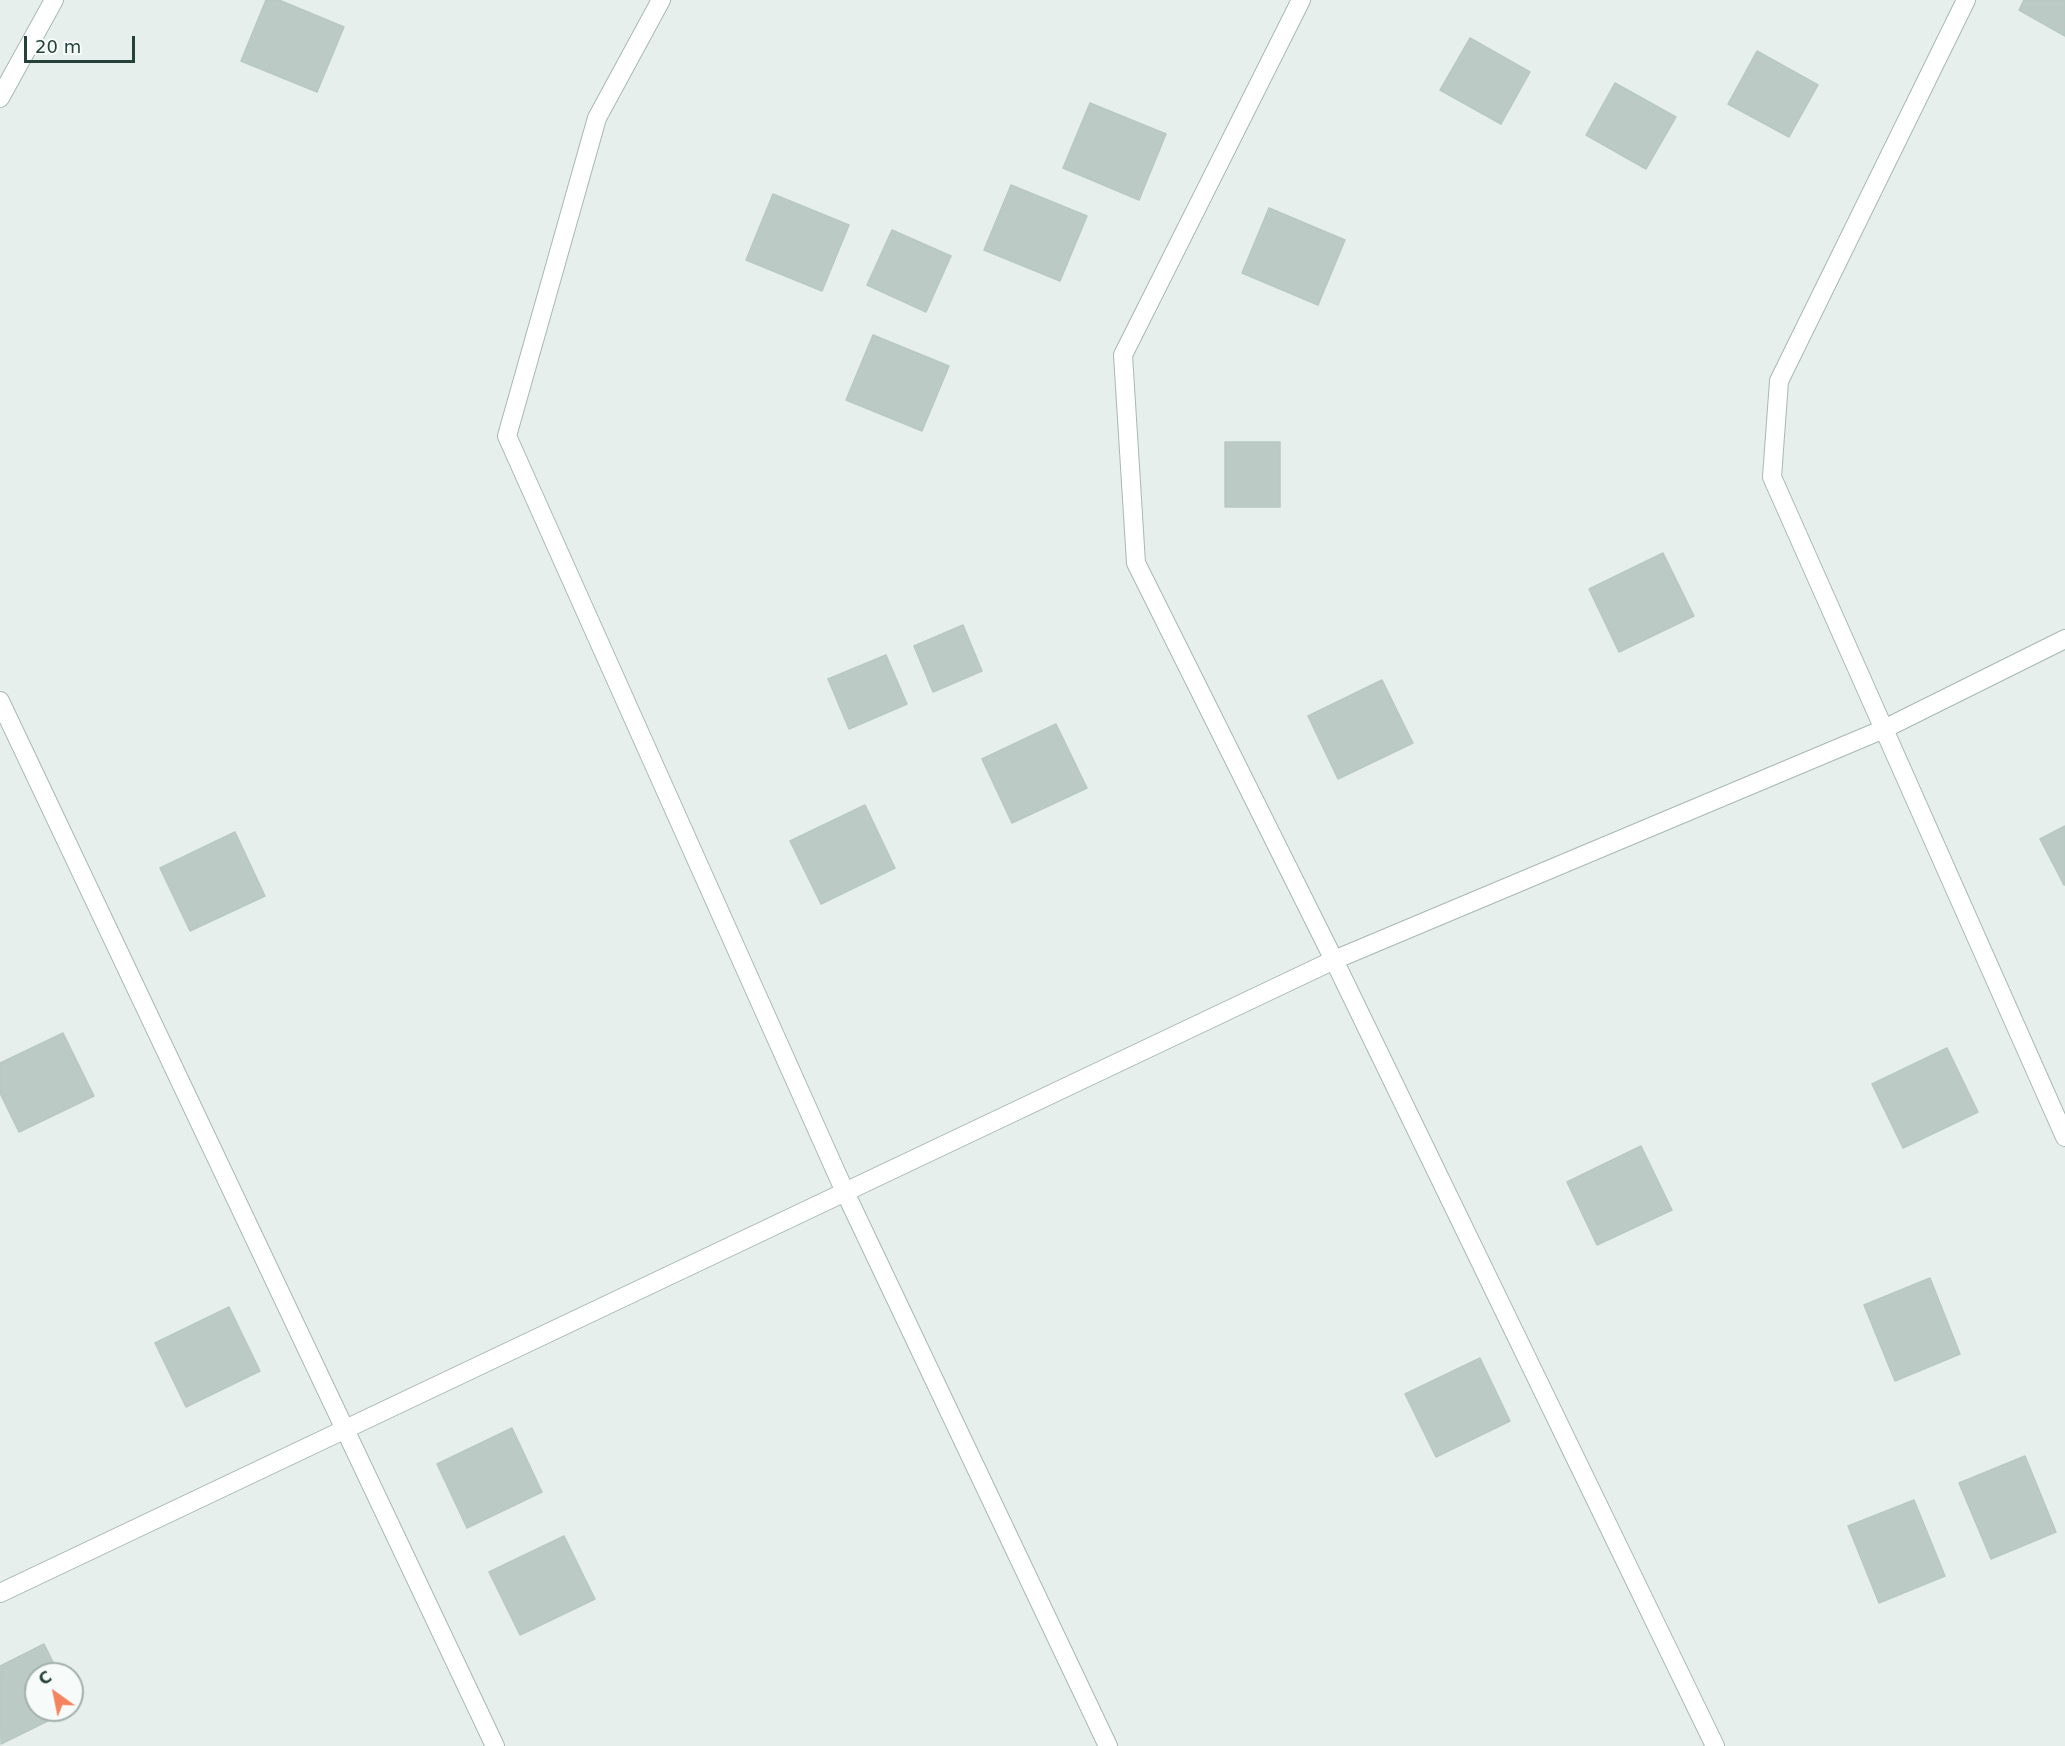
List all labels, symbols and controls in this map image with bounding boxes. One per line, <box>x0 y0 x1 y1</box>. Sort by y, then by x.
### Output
scale bar <box>27 24 138 62</box>
text: 20 m <box>35 36 81 57</box>
north arrow <box>24 1662 84 1722</box>
text: С <box>35 1667 55 1689</box>

